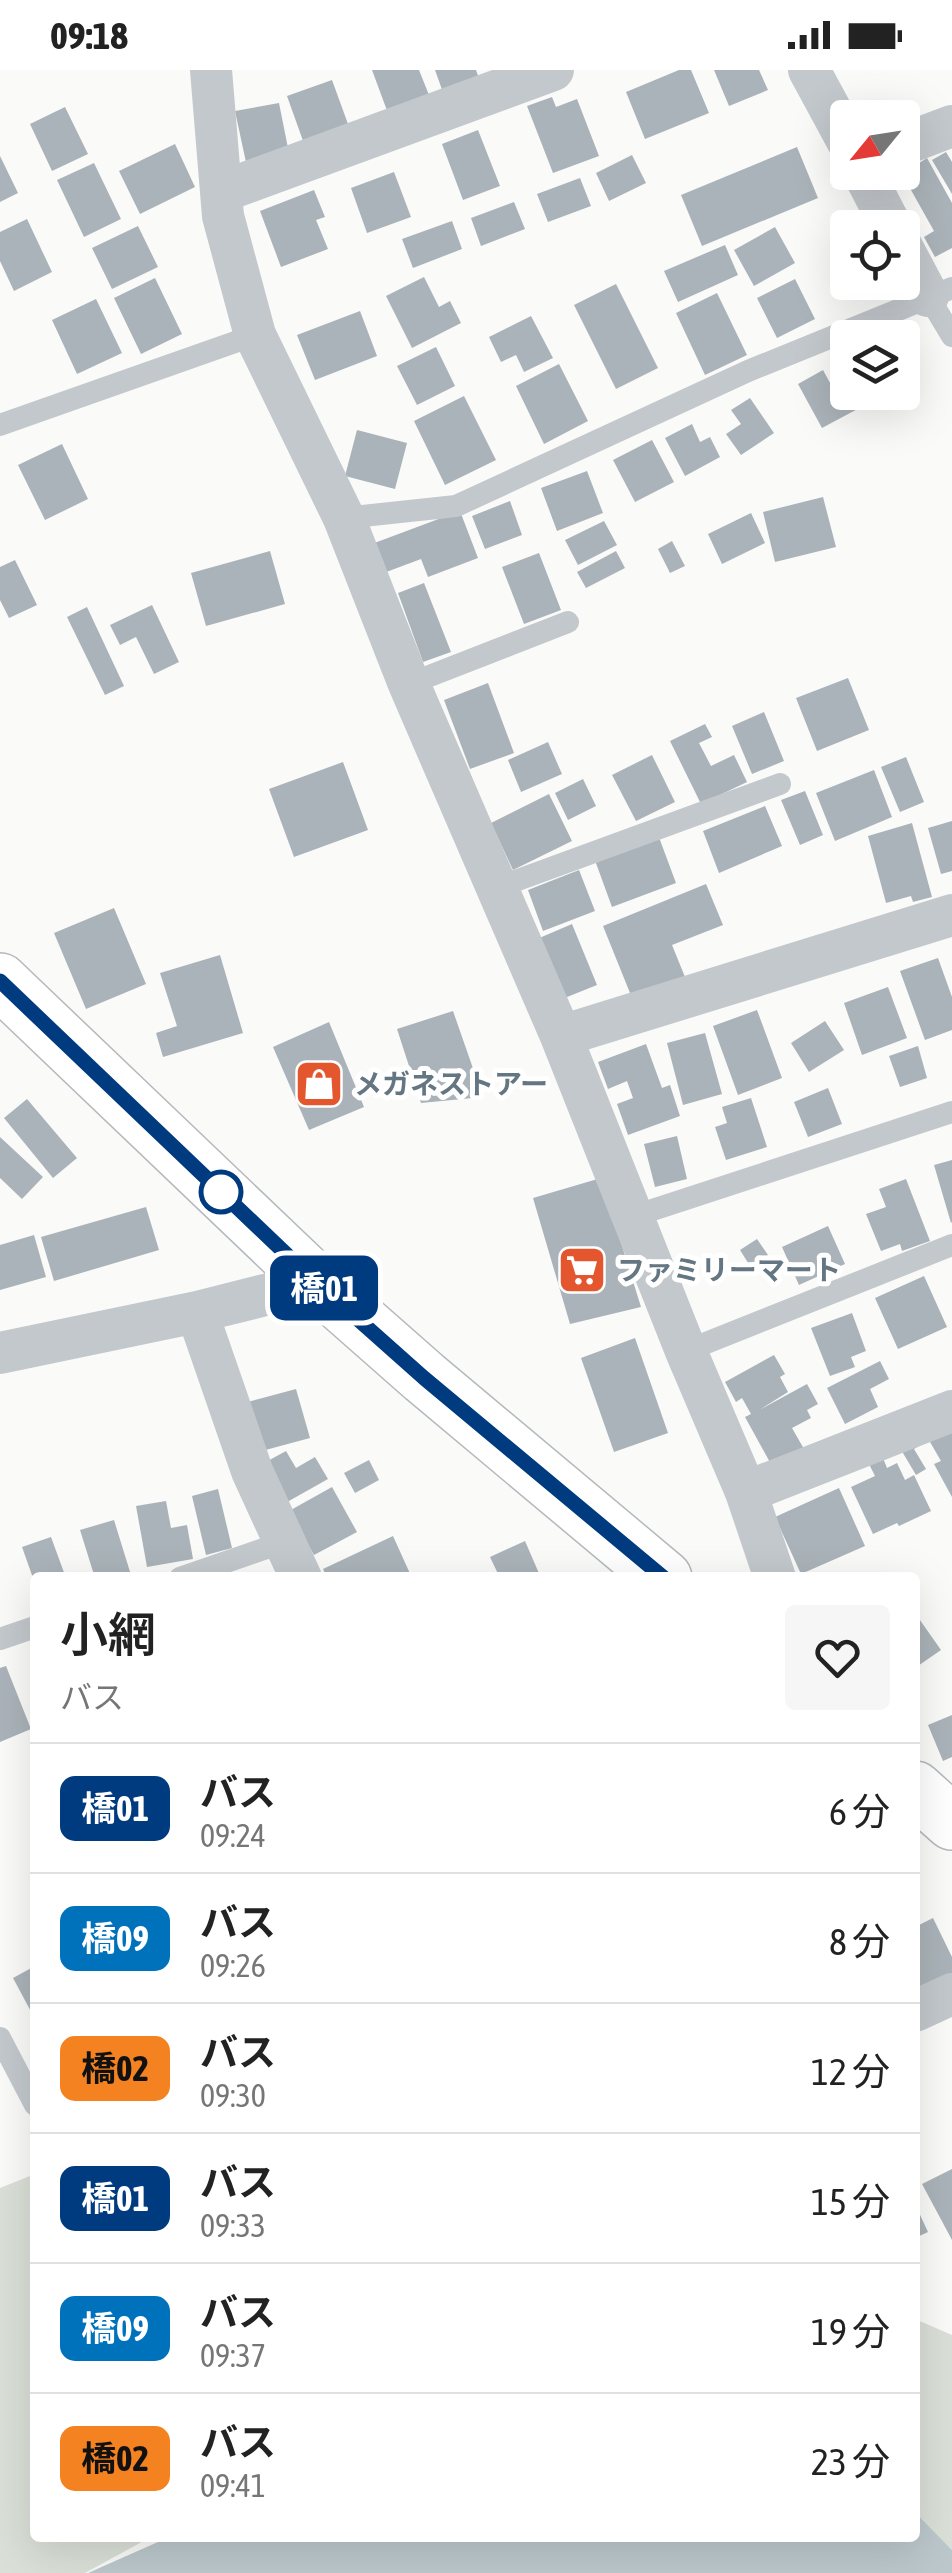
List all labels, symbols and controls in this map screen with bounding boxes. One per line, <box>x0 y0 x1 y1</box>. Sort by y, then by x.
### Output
text: 09:18 <box>50 14 128 57</box>
north arrow <box>830 100 920 190</box>
map controls <box>830 100 920 410</box>
button: locate <box>830 210 920 300</box>
button: layers <box>830 320 920 410</box>
shop icon: メガネストアー <box>293 1058 345 1110</box>
place label: メガネストアー <box>354 1068 548 1100</box>
unlabelled marker <box>200 1171 242 1213</box>
supermarket icon: ファミリーマート <box>556 1244 608 1296</box>
place label: ファミリーマート <box>617 1254 841 1286</box>
line badge: 橋01 <box>266 1256 382 1320</box>
text: 橋01 <box>290 1268 358 1308</box>
button: heart <box>785 1605 890 1710</box>
text: 小網 <box>60 1607 156 1662</box>
text: バス <box>60 1679 124 1716</box>
text: バス <box>200 1771 276 1814</box>
text: 橋01 <box>81 1788 149 1828</box>
text: 6 分 <box>829 1790 890 1833</box>
text: 09:24 <box>200 1817 266 1854</box>
text: バス <box>200 1901 276 1944</box>
text: 橋09 <box>81 1918 149 1958</box>
text: 8 分 <box>829 1920 890 1963</box>
text: 09:26 <box>200 1947 266 1984</box>
text: バス <box>200 2031 276 2074</box>
text: 橋02 <box>81 2048 149 2088</box>
text: 12 分 <box>811 2050 890 2093</box>
text: 09:30 <box>200 2077 266 2114</box>
text: バス <box>200 2161 276 2204</box>
text: 橋01 <box>81 2178 149 2218</box>
text: 15 分 <box>811 2180 890 2223</box>
text: 09:33 <box>200 2207 266 2244</box>
text: バス <box>200 2291 276 2334</box>
text: 橋09 <box>81 2308 149 2348</box>
text: 19 分 <box>811 2310 890 2353</box>
text: 09:37 <box>200 2337 266 2374</box>
text: バス <box>200 2421 276 2464</box>
text: 橋02 <box>81 2438 149 2478</box>
text: 23 分 <box>811 2440 890 2483</box>
text: 09:41 <box>200 2467 266 2504</box>

